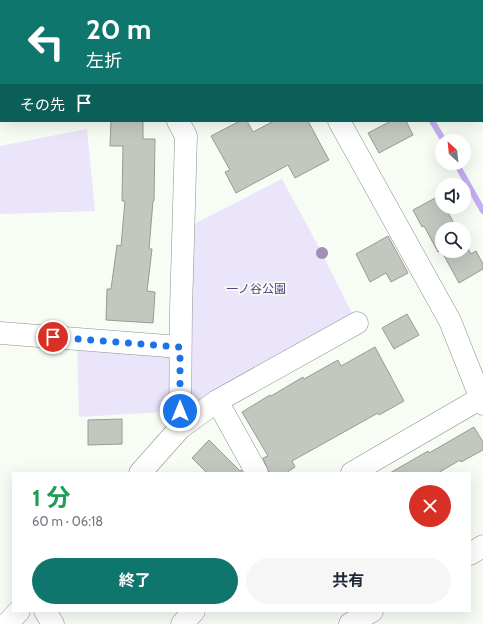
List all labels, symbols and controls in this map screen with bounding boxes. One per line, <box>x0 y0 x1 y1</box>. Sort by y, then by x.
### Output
text: 20 m <box>86 12 151 46</box>
icon: left <box>20 16 72 68</box>
text: 左折 <box>86 50 122 72</box>
icon: arrive <box>73 92 95 114</box>
text: その先 <box>20 96 65 114</box>
north arrow <box>435 134 471 170</box>
map controls <box>435 134 471 258</box>
button: sound <box>435 178 471 214</box>
button: search <box>435 222 471 258</box>
park label: 一ノ谷公園 <box>226 281 286 296</box>
pin <box>36 320 70 354</box>
icon: arrive <box>42 326 64 348</box>
position arrow <box>159 390 201 432</box>
text: 1 分 <box>32 483 70 512</box>
button: close <box>409 485 451 527</box>
text: 60 m · 06:18 <box>32 513 103 529</box>
button: 終了 <box>32 558 238 604</box>
button: 共有 <box>246 558 451 604</box>

